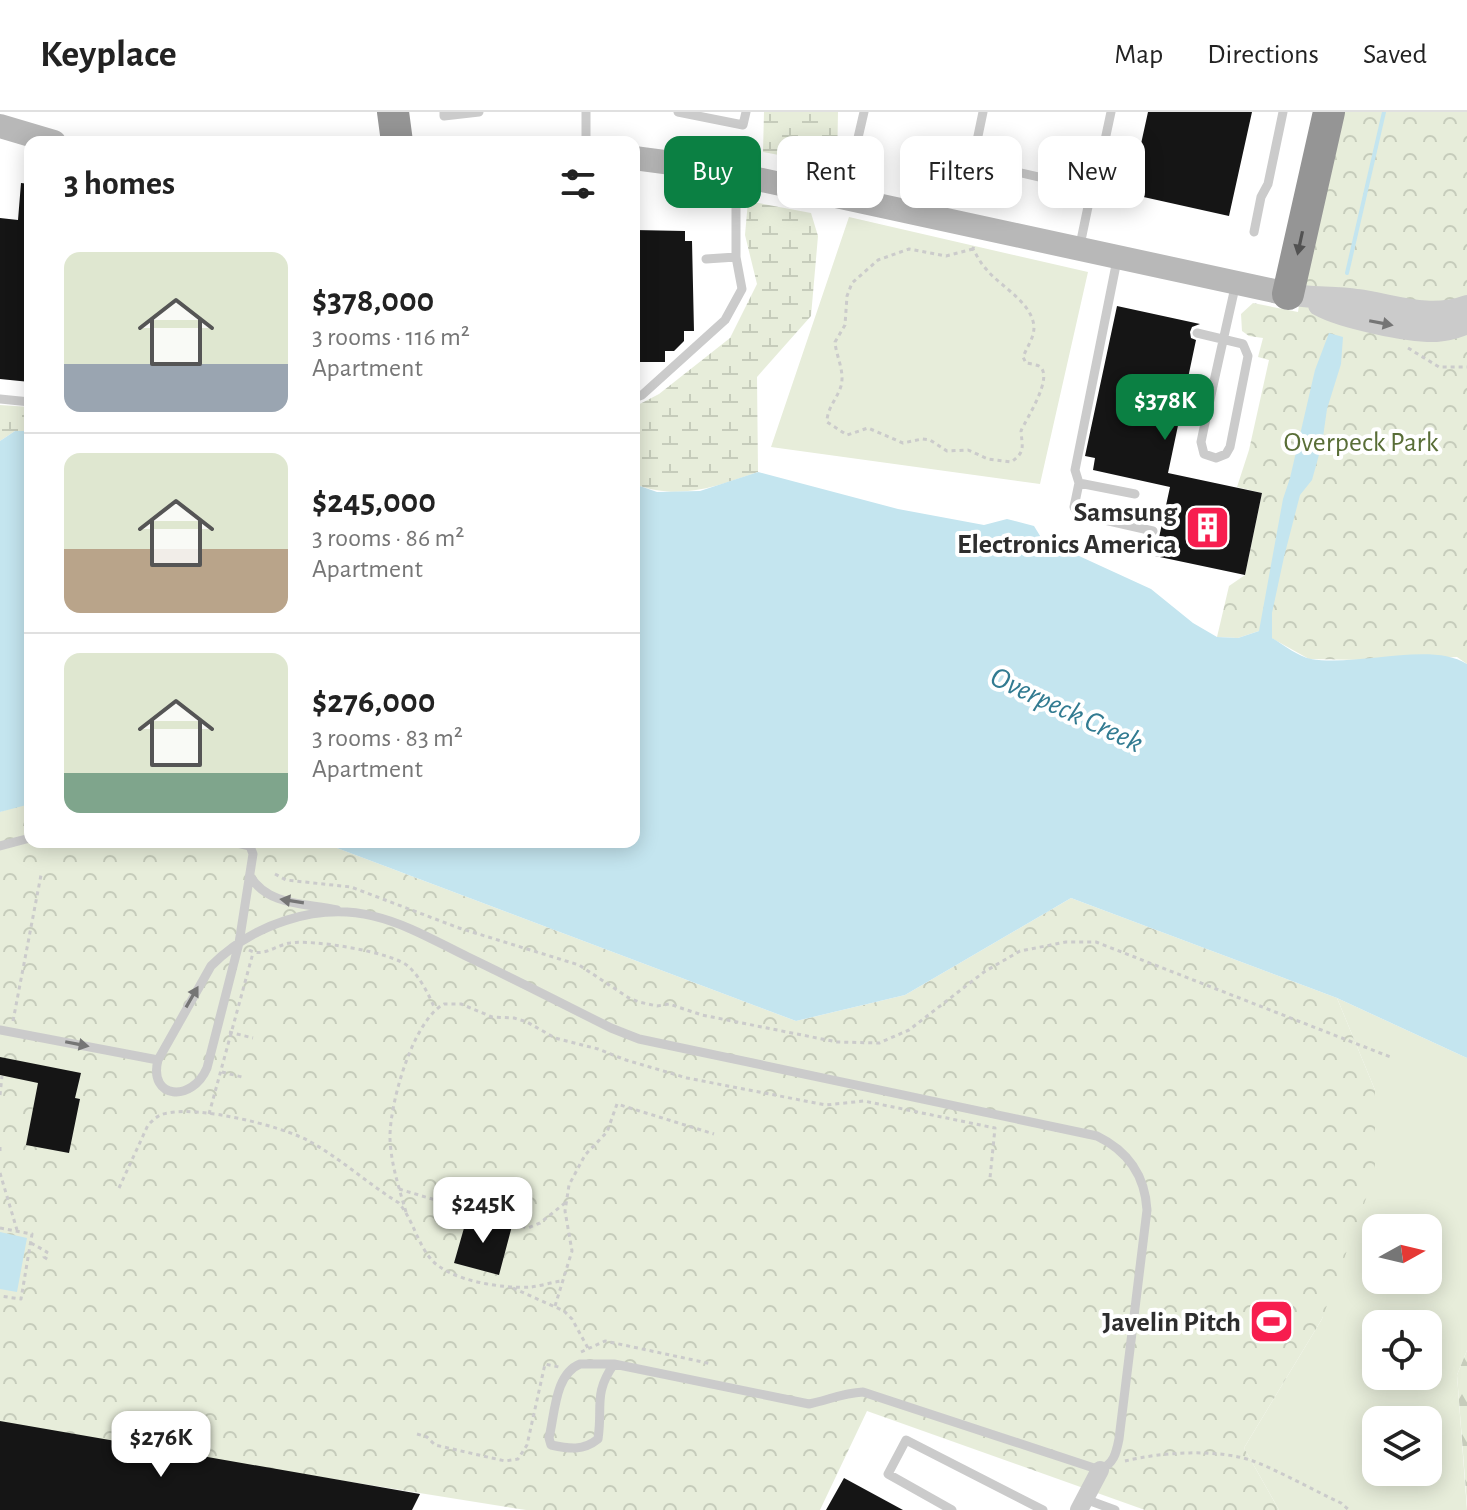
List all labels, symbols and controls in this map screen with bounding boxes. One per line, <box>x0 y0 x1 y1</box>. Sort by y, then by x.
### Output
text: Keyplace <box>40 36 177 74</box>
text: Map <box>1114 41 1163 69</box>
text: Directions <box>1207 41 1319 69</box>
text: Saved <box>1363 41 1427 69</box>
chip: Buy <box>664 136 761 208</box>
chip: Rent <box>777 136 884 208</box>
chip: Filters <box>900 136 1022 208</box>
chip: New <box>1038 136 1145 208</box>
icon: filters <box>556 162 600 206</box>
text: 3 homes <box>64 167 175 201</box>
one-way arrow <box>1293 231 1306 256</box>
icon: home <box>128 284 224 380</box>
text: $378,000 <box>312 284 434 318</box>
one-way arrow <box>1369 317 1394 330</box>
text: 3 rooms · 116 m² <box>312 324 470 350</box>
text: Apartment <box>312 355 423 381</box>
pin: $378K <box>1109 374 1221 442</box>
text: $378K <box>1134 387 1196 413</box>
park label: Overpeck Park <box>1284 429 1439 457</box>
icon: home <box>128 485 224 581</box>
text: $245,000 <box>312 485 436 519</box>
place label: Samsung Electronics America <box>957 499 1178 559</box>
building icon: Samsung Electronics America <box>1184 503 1232 551</box>
text: 3 rooms · 86 m² <box>312 525 464 551</box>
text: Apartment <box>312 556 423 582</box>
water label: Overpeck Creek <box>986 662 1148 758</box>
icon: home <box>128 685 224 781</box>
text: $276,000 <box>312 685 435 719</box>
text: 3 rooms · 83 m² <box>312 725 463 751</box>
text: Apartment <box>312 756 423 782</box>
one-way arrow <box>279 895 304 907</box>
one-way arrow <box>185 986 199 1008</box>
one-way arrow <box>64 1038 89 1051</box>
pin: $245K <box>427 1177 539 1245</box>
text: $245K <box>451 1190 515 1216</box>
north arrow <box>1362 1214 1442 1294</box>
map controls <box>1362 1214 1442 1486</box>
sports icon: Javelin Pitch <box>1248 1297 1296 1345</box>
place label: Javelin Pitch <box>1102 1309 1241 1337</box>
button: locate <box>1362 1310 1442 1390</box>
button: layers <box>1362 1406 1442 1486</box>
pin: $276K <box>105 1411 217 1479</box>
text: $276K <box>130 1424 192 1450</box>

